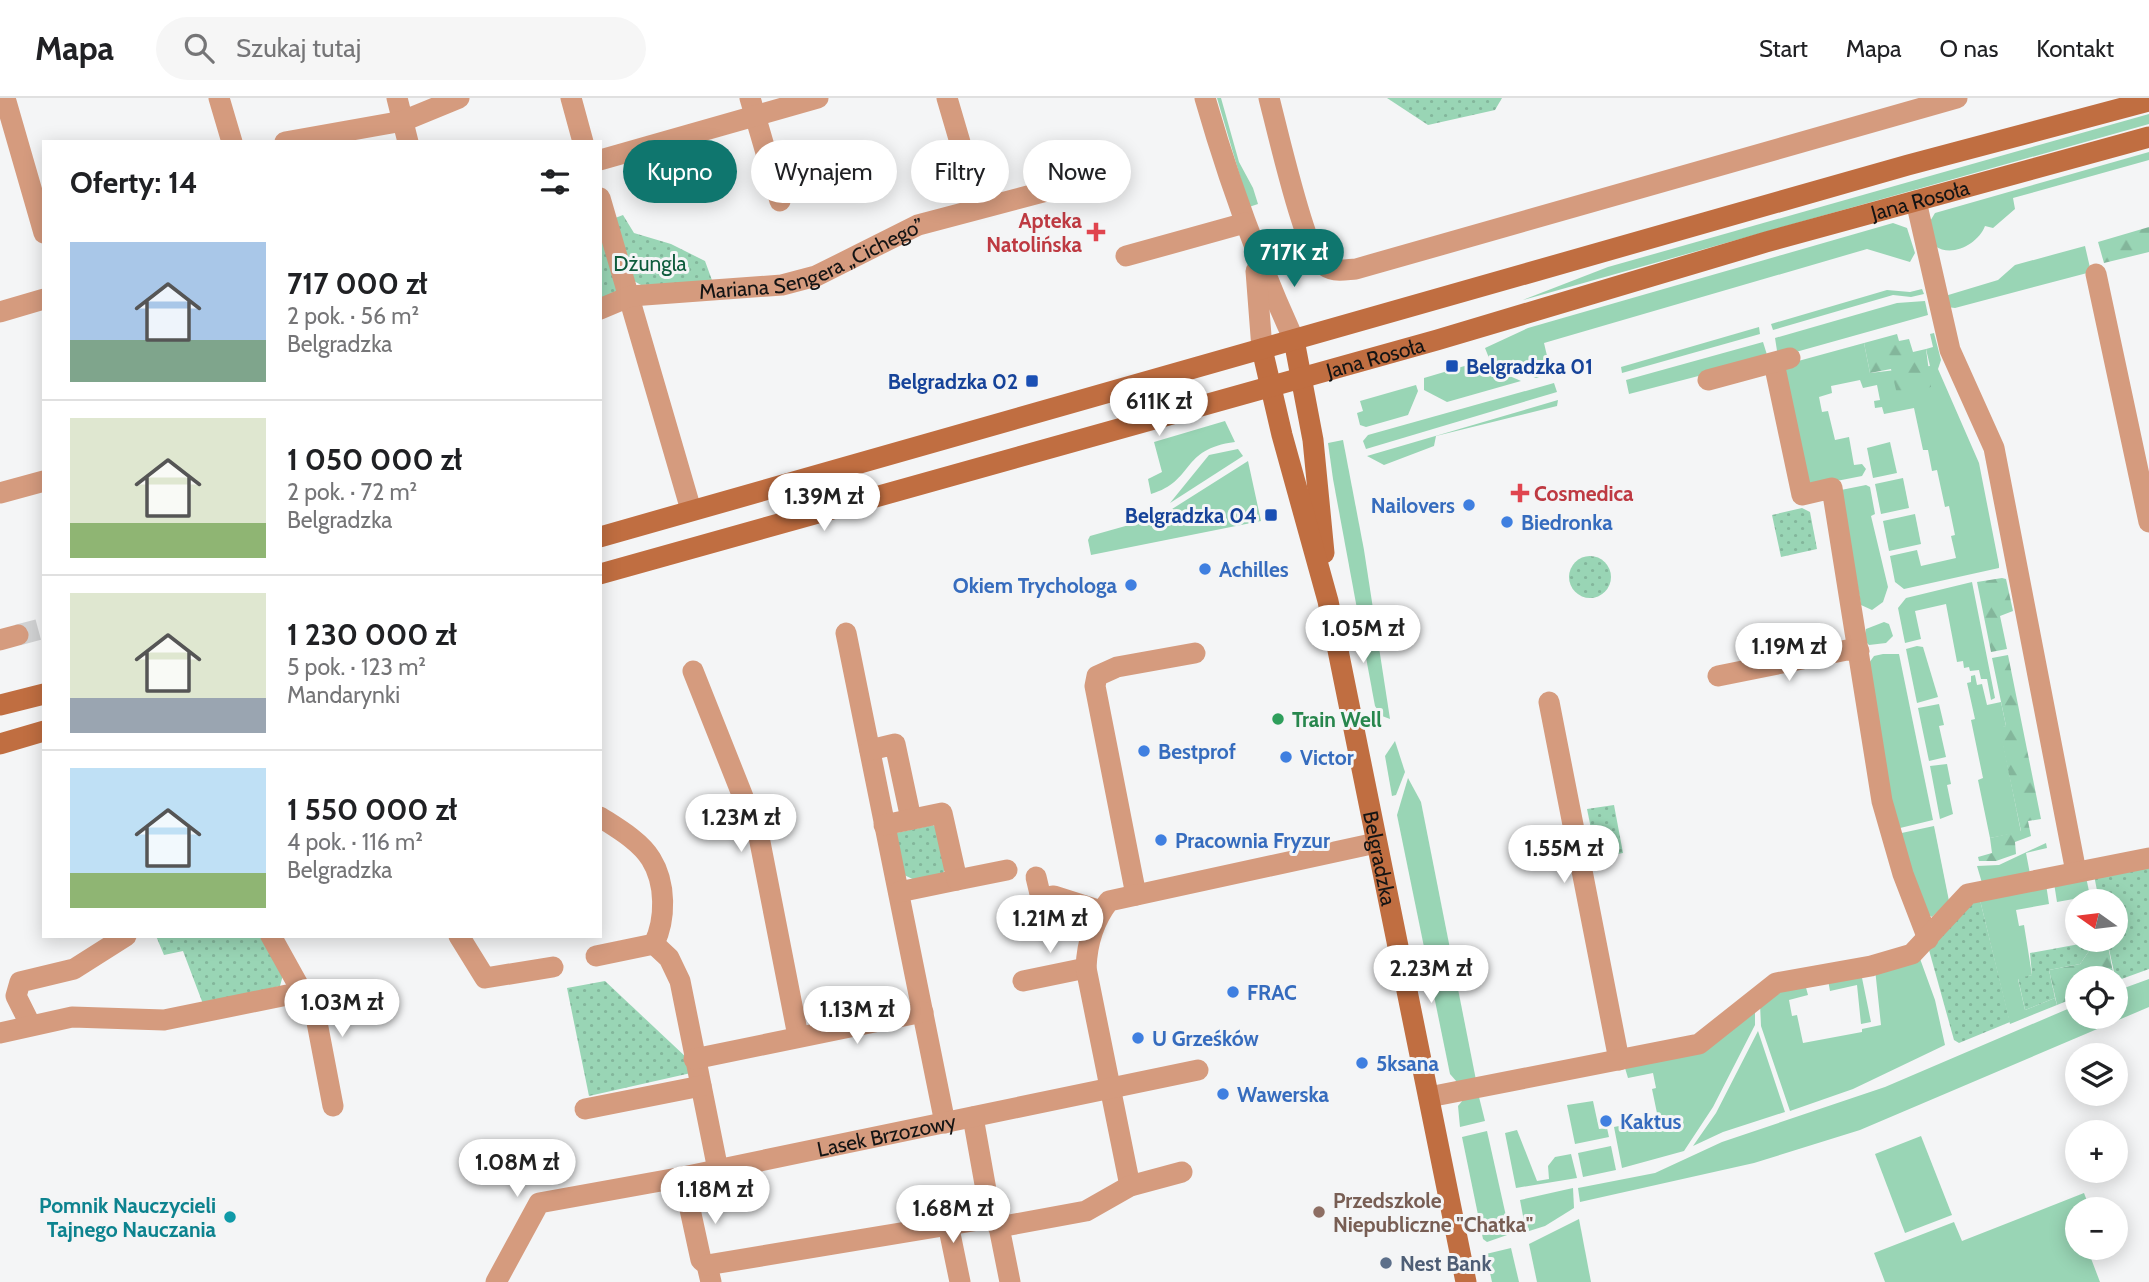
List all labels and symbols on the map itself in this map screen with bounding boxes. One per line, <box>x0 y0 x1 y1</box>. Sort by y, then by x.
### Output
street label: Jana Rosoła <box>1867 174 1972 225</box>
place label: Apteka Natolińska <box>986 208 1083 257</box>
street label: Mariana Sengera „Cichego” <box>698 212 925 304</box>
marker: Apteka Natolińska <box>1088 224 1104 240</box>
pin: 717K zł <box>1229 230 1359 289</box>
park label: Dżungla <box>613 251 687 276</box>
street label: Jana Rosoła <box>1322 332 1427 383</box>
place label: Belgradzka 01 <box>1466 354 1593 379</box>
marker: Belgradzka 01 <box>1444 358 1460 374</box>
place label: Belgradzka 02 <box>888 369 1018 394</box>
marker: Belgradzka 02 <box>1024 373 1040 389</box>
pin: 611K zł <box>1094 378 1224 438</box>
pin: 1.39M zł <box>752 474 896 533</box>
place label: Cosmedica <box>1534 481 1634 506</box>
marker: Cosmedica <box>1512 485 1528 501</box>
place label: Nailovers <box>1371 493 1455 518</box>
marker: Nailovers <box>1461 497 1477 513</box>
place label: Belgradzka 04 <box>1125 503 1257 528</box>
marker: Belgradzka 04 <box>1263 507 1279 523</box>
place label: Biedronka <box>1521 510 1613 535</box>
marker: Biedronka <box>1499 514 1515 530</box>
place label: Achilles <box>1219 557 1289 582</box>
marker: Achilles <box>1197 561 1213 577</box>
place label: Okiem Trychologa <box>953 573 1118 598</box>
marker: Okiem Trychologa <box>1123 577 1139 593</box>
pin: 1.05M zł <box>1291 606 1435 665</box>
pin: 1.19M zł <box>1717 624 1861 683</box>
place label: Train Well <box>1292 707 1382 732</box>
marker: Train Well <box>1270 711 1286 727</box>
place label: Bestprof <box>1158 739 1236 764</box>
marker: Bestprof <box>1136 743 1152 759</box>
place label: Victor <box>1300 745 1354 770</box>
marker: Victor <box>1278 749 1294 765</box>
pin: 1.23M zł <box>669 794 813 854</box>
street label: Belgradzka <box>1358 809 1402 908</box>
pin: 1.55M zł <box>1492 826 1636 885</box>
place label: Pracownia Fryzur <box>1175 828 1330 853</box>
marker: Pracownia Fryzur <box>1153 832 1169 848</box>
north arrow <box>2065 889 2128 952</box>
pin: 1.21M zł <box>978 896 1122 955</box>
pin: 2.23M zł <box>1359 946 1503 1005</box>
pin: 1.03M zł <box>270 979 414 1039</box>
place label: FRAC <box>1247 980 1297 1005</box>
marker: FRAC <box>1225 984 1241 1000</box>
pin: 1.13M zł <box>785 986 929 1046</box>
place label: U Grześków <box>1152 1026 1260 1051</box>
marker: U Grześków <box>1130 1030 1146 1046</box>
place label: 5ksana <box>1376 1051 1439 1076</box>
marker: 5ksana <box>1354 1055 1370 1071</box>
place label: Wawerska <box>1237 1082 1329 1107</box>
marker: Wawerska <box>1215 1086 1231 1102</box>
street label: Lasek Brzozowy <box>815 1108 958 1161</box>
place label: Kaktus <box>1620 1109 1682 1134</box>
marker: Kaktus <box>1598 1113 1614 1129</box>
pin: 1.08M zł <box>445 1140 589 1199</box>
pin: 1.18M zł <box>643 1166 787 1226</box>
pin: 1.68M zł <box>881 1186 1025 1245</box>
place label: Przedszkole Niepubliczne "Chatka" <box>1333 1188 1533 1237</box>
place label: Pomnik Nauczycieli Tajnego Nauczania <box>39 1193 217 1242</box>
marker: Przedszkole Niepubliczne "Chatka" <box>1311 1204 1327 1220</box>
marker: Pomnik Nauczycieli Tajnego Nauczania <box>222 1209 238 1225</box>
place label: Nest Bank <box>1400 1251 1492 1276</box>
marker: Nest Bank <box>1378 1255 1394 1271</box>

